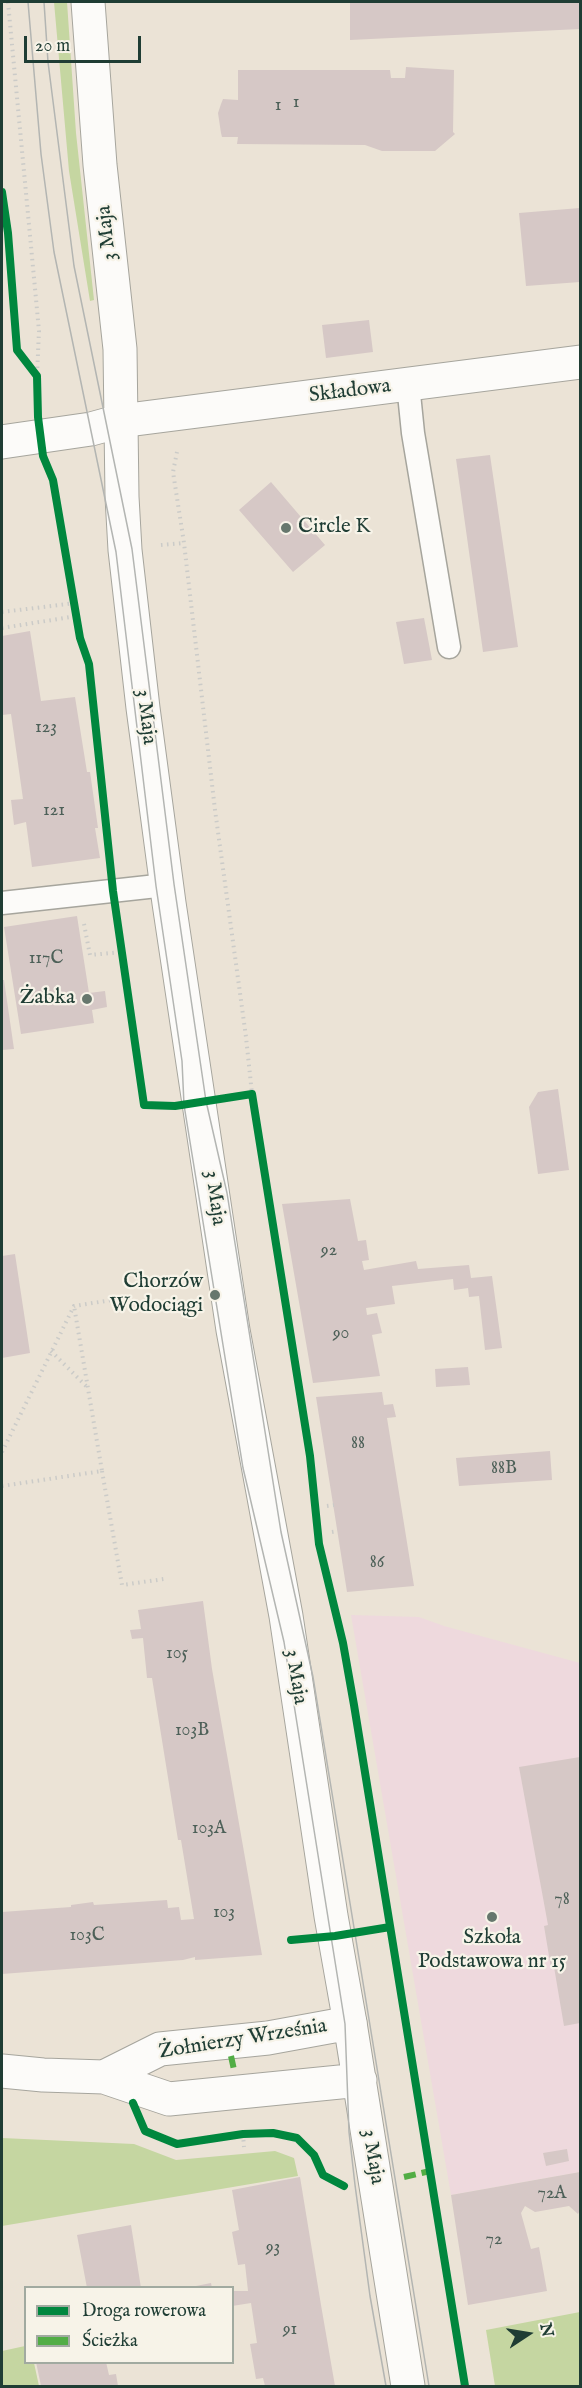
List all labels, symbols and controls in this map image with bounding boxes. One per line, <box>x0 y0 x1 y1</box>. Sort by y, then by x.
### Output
scale bar <box>27 24 144 62</box>
text: 20 m <box>35 35 70 58</box>
house number: 1 <box>293 92 299 114</box>
house number: 1 <box>275 95 281 117</box>
street label: 3 Maja <box>93 204 123 262</box>
street label: Składowa <box>308 374 392 410</box>
place label: Circle K <box>298 515 370 541</box>
marker: Circle K <box>279 521 293 535</box>
street label: 3 Maja <box>129 688 161 746</box>
house number: 123 <box>35 717 57 739</box>
house number: 121 <box>43 800 65 822</box>
house number: 117C <box>29 948 63 970</box>
place label: Żabka <box>20 986 75 1012</box>
marker: Żabka <box>80 992 94 1006</box>
street label: 3 Maja <box>198 1169 230 1227</box>
house number: 92 <box>321 1240 337 1262</box>
place label: Chorzów Wodociągi <box>110 1270 203 1320</box>
marker: Chorzów Wodociągi <box>208 1288 222 1302</box>
house number: 90 <box>333 1323 349 1345</box>
house number: 88 <box>351 1433 365 1455</box>
house number: 88B <box>491 1458 517 1480</box>
house number: 86 <box>370 1552 384 1574</box>
house number: 105 <box>166 1643 188 1665</box>
street label: 3 Maja <box>278 1648 312 1706</box>
house number: 103B <box>175 1720 209 1742</box>
house number: 103A <box>192 1818 226 1840</box>
house number: 78 <box>554 1889 570 1911</box>
house number: 103 <box>213 1902 235 1924</box>
marker: Szkoła Podstawowa nr 15 <box>485 1910 499 1924</box>
house number: 103C <box>69 1925 105 1947</box>
place label: Szkoła Podstawowa nr 15 <box>418 1926 566 1976</box>
street label: Żołnierzy Września <box>157 2014 329 2066</box>
street label: 3 Maja <box>355 2128 389 2186</box>
house number: 72A <box>537 2183 567 2205</box>
house number: 72 <box>486 2229 502 2251</box>
house number: 93 <box>266 2237 280 2259</box>
legend <box>24 2286 234 2364</box>
text: Droga rowerowa <box>82 2300 206 2323</box>
north arrow <box>498 2304 558 2364</box>
house number: 91 <box>283 2319 297 2341</box>
text: N <box>534 2321 557 2339</box>
text: Ścieżka <box>82 2330 138 2353</box>

